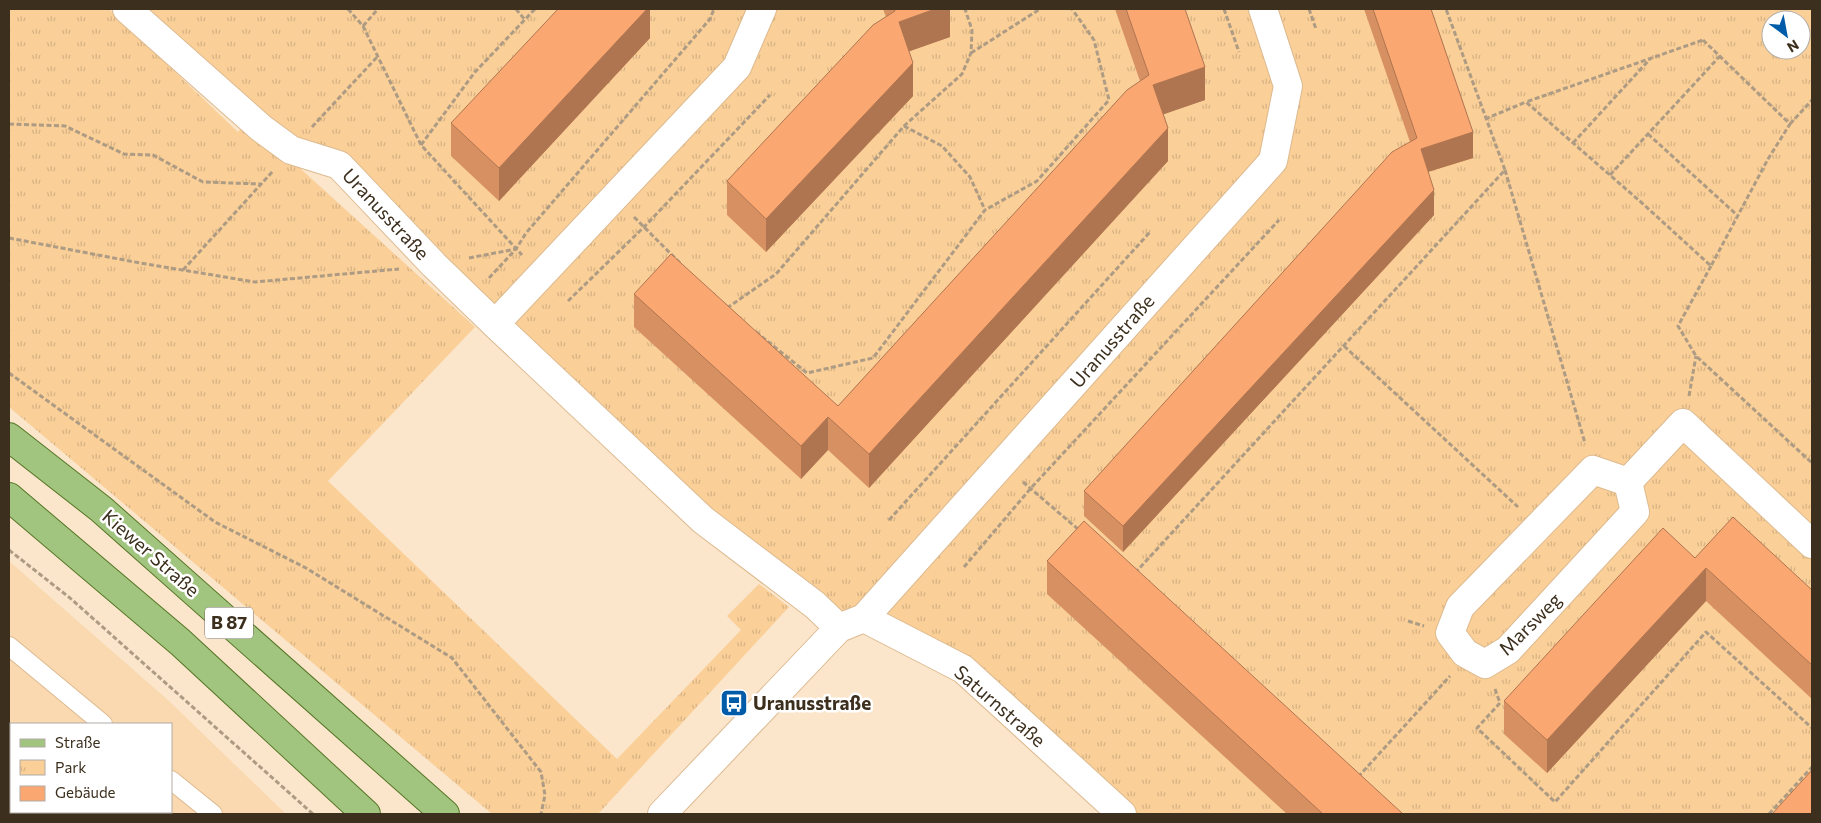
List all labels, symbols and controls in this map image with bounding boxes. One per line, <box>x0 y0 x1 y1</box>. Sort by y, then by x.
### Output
north arrow <box>1761 10 1811 60</box>
text: N <box>1784 36 1802 56</box>
street label: Uranusstraße <box>338 163 435 264</box>
street label: Uranusstraße <box>1065 289 1159 392</box>
street label: Kiewer Straße <box>98 504 205 601</box>
street label: Marsweg <box>1494 588 1566 660</box>
road number: B 87 <box>205 608 253 638</box>
street label: Saturnstraße <box>950 660 1051 751</box>
bus stop icon: Uranusstraße <box>719 688 749 718</box>
place label: Uranusstraße <box>753 691 871 714</box>
legend <box>10 723 172 813</box>
text: Straße <box>55 733 101 751</box>
text: Park <box>55 758 86 776</box>
text: Gebäude <box>55 783 116 801</box>

